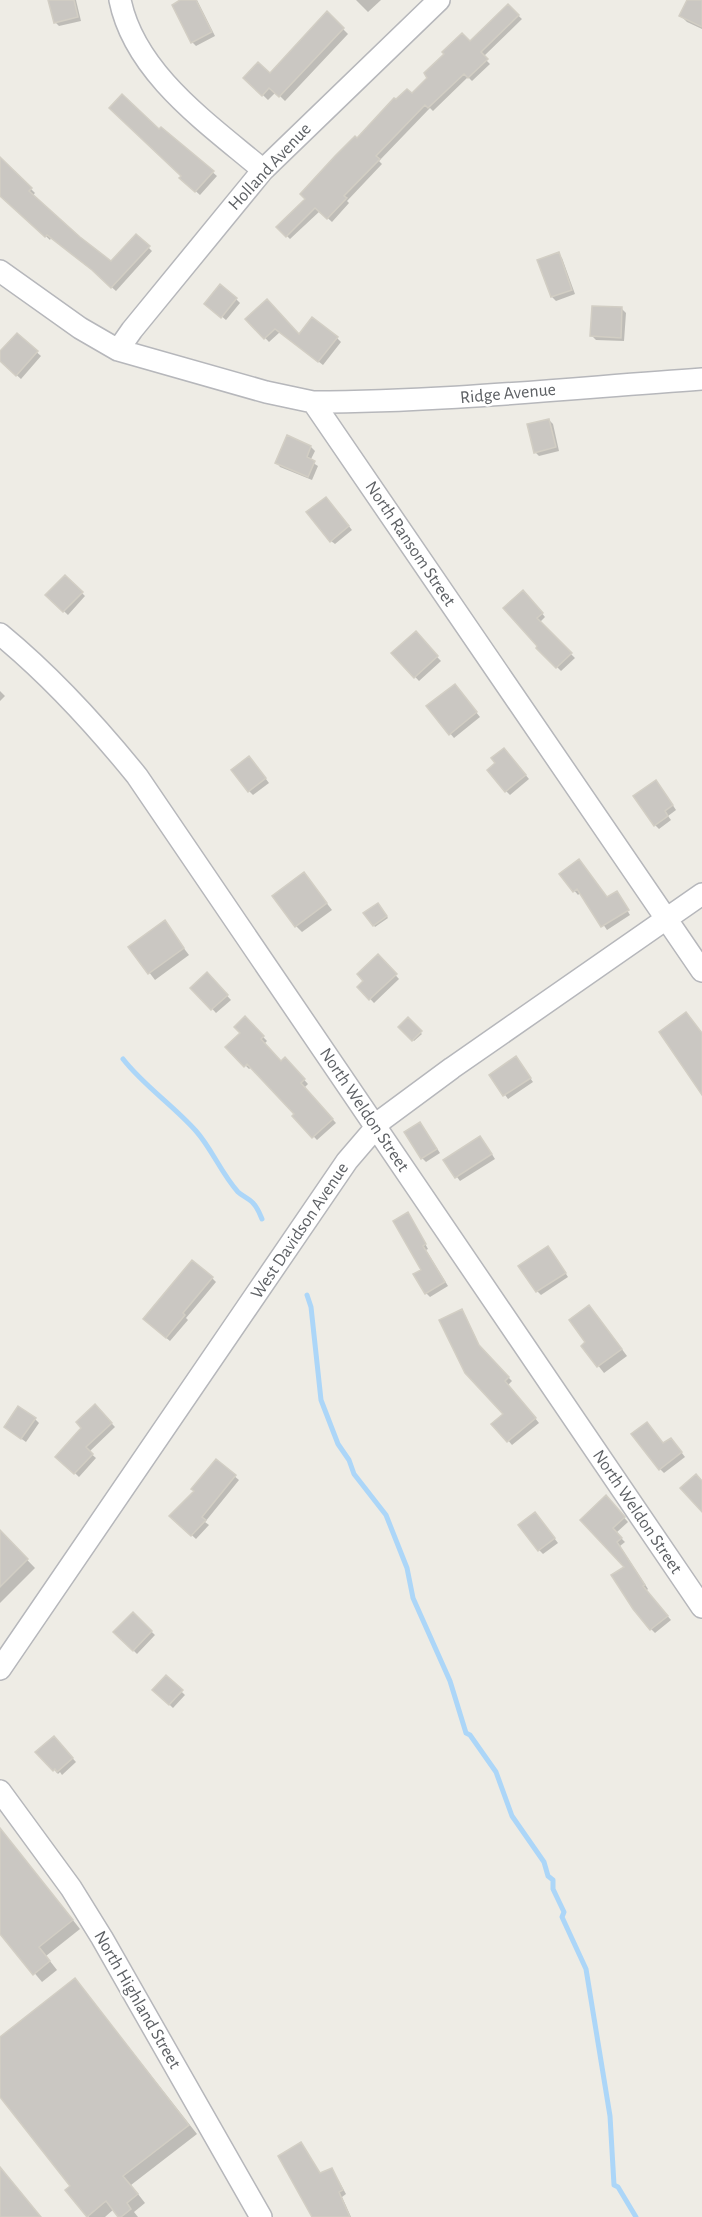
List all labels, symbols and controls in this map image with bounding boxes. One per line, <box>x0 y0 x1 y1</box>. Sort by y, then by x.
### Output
street label: Holland Avenue <box>225 120 315 214</box>
street label: Ridge Avenue <box>459 381 557 407</box>
street label: North Ransom Street <box>362 478 459 610</box>
street label: North Weldon Street <box>316 1045 412 1175</box>
street label: West Davidson Avenue <box>248 1160 352 1302</box>
street label: North Weldon Street <box>589 1447 685 1577</box>
street label: North Highland Street <box>90 1928 184 2072</box>

